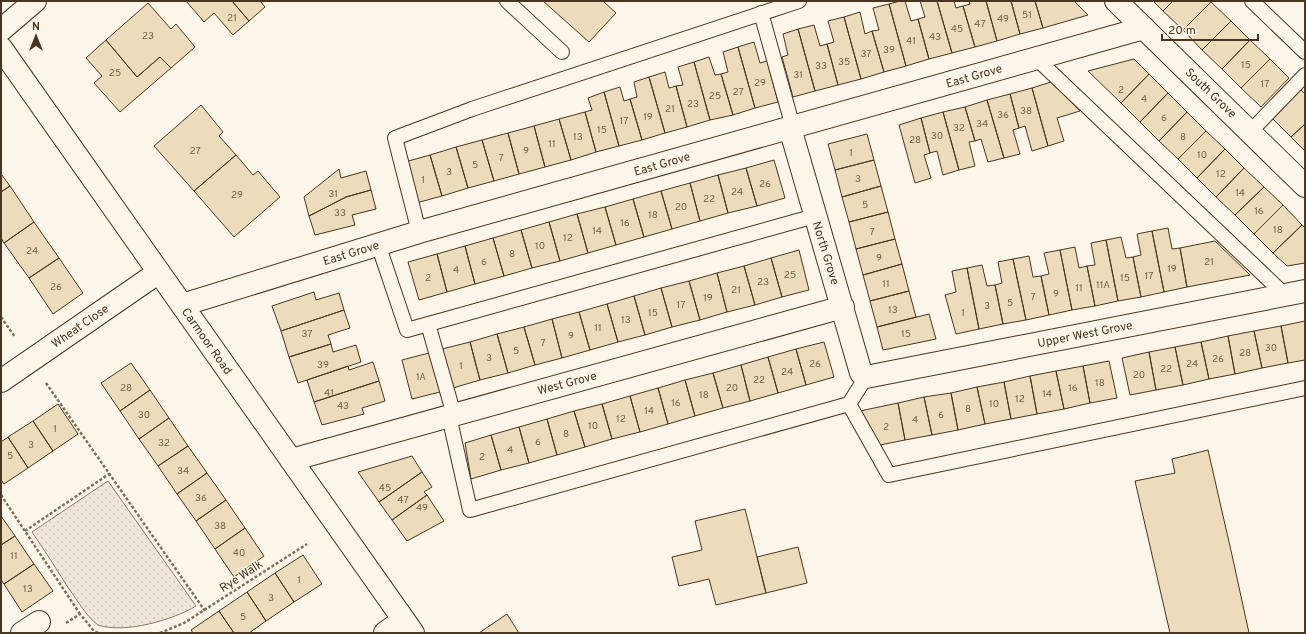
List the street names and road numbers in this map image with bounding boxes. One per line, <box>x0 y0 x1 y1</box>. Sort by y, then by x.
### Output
street label: East Grove <box>944 61 1004 93</box>
street label: South Grove <box>1181 65 1240 122</box>
street label: East Grove <box>632 149 692 181</box>
street label: North Grove <box>808 220 842 287</box>
street label: East Grove <box>321 238 381 270</box>
street label: Wheat Close <box>49 301 112 352</box>
street label: Carmoor Road <box>177 305 235 378</box>
street label: Upper West Grove <box>1036 318 1134 352</box>
street label: West Grove <box>536 368 599 400</box>
street label: Rye Walk <box>217 557 266 597</box>

